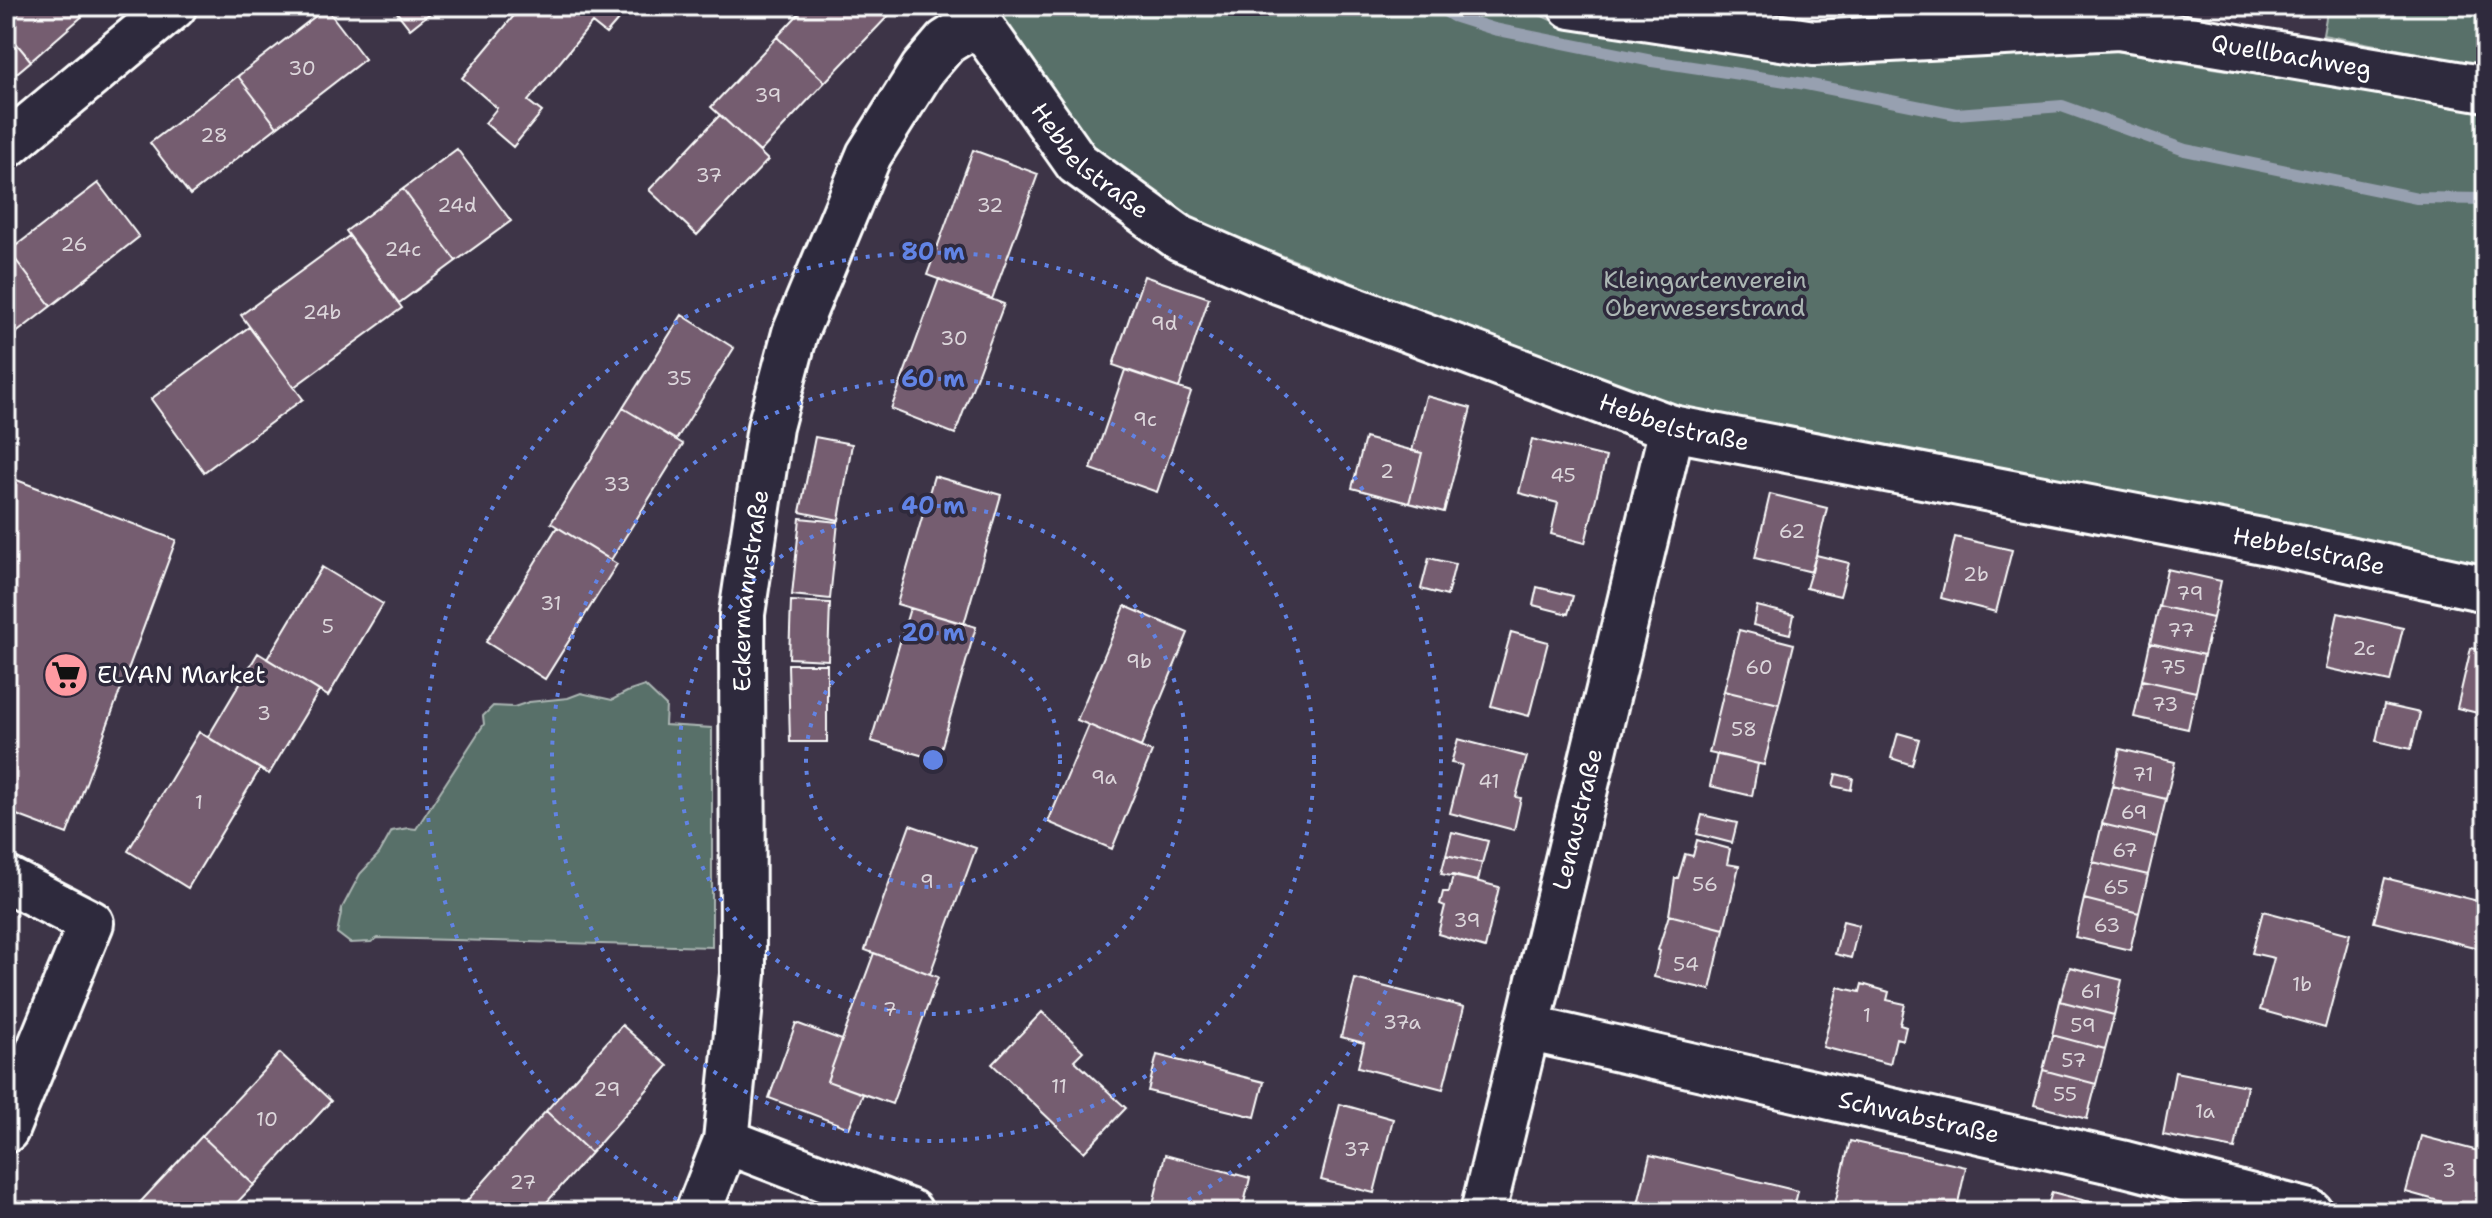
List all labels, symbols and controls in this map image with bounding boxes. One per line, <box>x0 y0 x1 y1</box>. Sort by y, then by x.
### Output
street label: Quellbachweg <box>2209 27 2374 85</box>
house number: 30 <box>288 55 316 81</box>
house number: 39 <box>755 82 781 108</box>
street label: Hebbelstraße <box>1024 97 1155 226</box>
house number: 28 <box>200 122 228 148</box>
house number: 37 <box>696 162 722 188</box>
house number: 24d <box>437 192 477 218</box>
house number: 32 <box>977 192 1003 218</box>
house number: 26 <box>60 231 88 257</box>
house number: 24c <box>385 236 421 262</box>
text: 80 m <box>901 236 965 268</box>
park label: Kleingartenverein Oberweserstrand <box>1603 264 1807 324</box>
house number: 24b <box>303 299 341 325</box>
house number: 9d <box>1151 310 1178 336</box>
house number: 30 <box>940 325 968 351</box>
text: 60 m <box>901 363 965 395</box>
house number: 35 <box>666 365 692 391</box>
street label: Hebbelstraße <box>1594 386 1752 458</box>
house number: 9c <box>1133 406 1157 432</box>
house number: 2 <box>1380 458 1394 484</box>
house number: 45 <box>1550 462 1576 488</box>
house number: 33 <box>604 471 630 497</box>
street label: Eckermannstraße <box>726 488 776 692</box>
text: 40 m <box>901 490 965 522</box>
house number: 62 <box>1779 518 1805 544</box>
street label: Hebbelstraße <box>2230 520 2388 583</box>
house number: 2b <box>1963 561 1989 587</box>
house number: 79 <box>2176 580 2204 606</box>
house number: 31 <box>540 590 562 616</box>
house number: 5 <box>322 613 334 639</box>
text: 20 m <box>901 617 965 649</box>
house number: 77 <box>2168 617 2194 643</box>
house number: 2c <box>2352 635 2376 661</box>
house number: 9b <box>1126 648 1152 674</box>
supermarket icon: ELVAN Market <box>42 651 90 699</box>
house number: 60 <box>1745 654 1773 680</box>
house number: 75 <box>2160 654 2186 680</box>
place label: ELVAN Market <box>97 659 266 691</box>
house number: 73 <box>2152 691 2178 717</box>
house number: 3 <box>257 700 271 726</box>
house number: 58 <box>1731 716 1757 742</box>
street label: Lenaustraße <box>1545 745 1610 893</box>
centre of rings <box>919 746 947 774</box>
house number: 71 <box>2132 761 2154 787</box>
house number: 9a <box>1091 764 1118 790</box>
house number: 41 <box>1478 768 1500 794</box>
house number: 1 <box>195 789 203 815</box>
house number: 69 <box>2121 799 2147 825</box>
house number: 67 <box>2112 837 2138 863</box>
house number: 9 <box>920 868 934 894</box>
house number: 56 <box>1692 871 1718 897</box>
house number: 65 <box>2103 874 2129 900</box>
house number: 39 <box>1454 907 1480 933</box>
house number: 63 <box>2094 912 2120 938</box>
house number: 54 <box>1673 951 1699 977</box>
house number: 1b <box>2292 971 2312 997</box>
house number: 61 <box>2081 978 2101 1004</box>
house number: 7 <box>883 996 897 1022</box>
house number: 1 <box>1863 1002 1871 1028</box>
house number: 37a <box>1383 1009 1421 1035</box>
house number: 59 <box>2070 1012 2096 1038</box>
house number: 57 <box>2061 1047 2087 1073</box>
house number: 11 <box>1051 1073 1067 1099</box>
house number: 29 <box>594 1076 620 1102</box>
house number: 55 <box>2053 1081 2077 1107</box>
street label: Schwabstraße <box>1836 1083 2002 1151</box>
house number: 1a <box>2195 1098 2216 1124</box>
house number: 10 <box>256 1106 278 1132</box>
house number: 37 <box>1344 1136 1370 1162</box>
house number: 3 <box>2442 1157 2456 1183</box>
house number: 27 <box>510 1169 536 1195</box>

